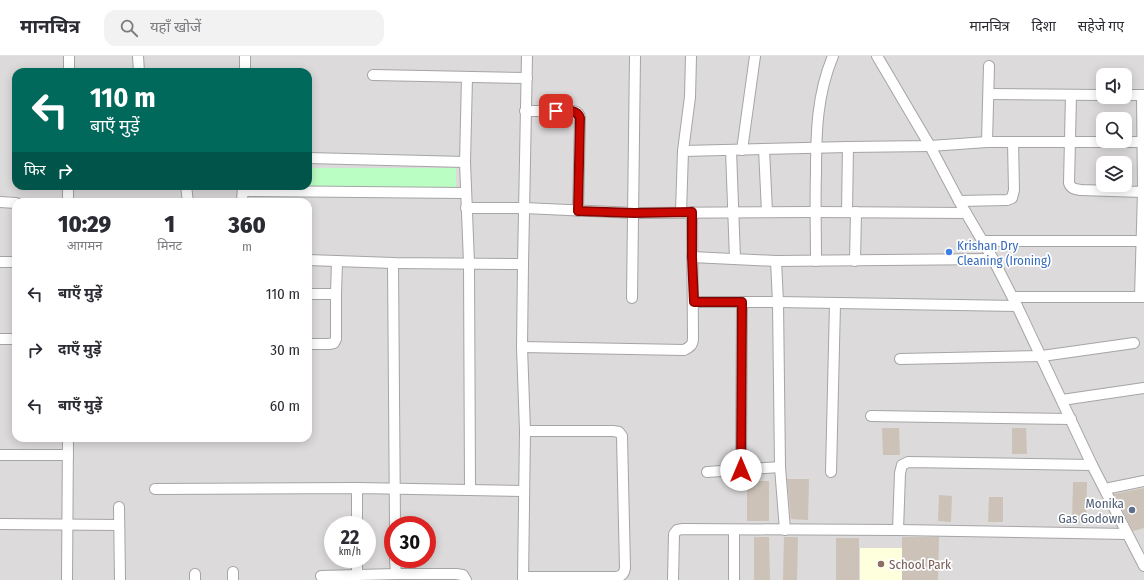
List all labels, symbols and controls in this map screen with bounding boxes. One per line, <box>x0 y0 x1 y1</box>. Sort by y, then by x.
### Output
search box <box>104 10 384 46</box>
text: मानचित्र <box>20 15 80 38</box>
icon: search <box>118 17 140 39</box>
text: यहाँ खोजें <box>150 18 201 36</box>
text: मानचित्र <box>970 18 1010 35</box>
text: दिशा <box>1032 18 1056 35</box>
text: सहेजे गए <box>1078 18 1124 35</box>
map controls <box>1096 68 1132 192</box>
button: sound <box>1096 68 1132 104</box>
text: 110 m <box>90 81 156 114</box>
icon: left <box>24 84 76 136</box>
pin <box>539 94 573 128</box>
icon: arrive <box>545 100 567 122</box>
button: search <box>1096 112 1132 148</box>
text: बाएँ मुड़ें <box>90 115 140 137</box>
button: layers <box>1096 156 1132 192</box>
icon: right <box>54 160 76 182</box>
text: फिर <box>24 161 46 179</box>
text: 10:29 <box>58 210 111 238</box>
text: 1 <box>165 210 175 238</box>
text: 360 <box>228 211 266 239</box>
text: आगमन <box>67 238 102 253</box>
text: मिनट <box>157 238 182 253</box>
place label: Krishan Dry Cleaning (Ironing) <box>957 238 1051 268</box>
text: m <box>242 239 252 254</box>
marker: Krishan Dry Cleaning (Ironing) <box>944 247 954 257</box>
icon: left <box>24 283 46 305</box>
text: बाएँ मुड़ें <box>58 284 102 302</box>
text: 110 m <box>266 285 300 303</box>
icon: right <box>24 339 46 361</box>
text: दाएँ मुड़ें <box>58 340 101 358</box>
text: 30 m <box>270 341 300 359</box>
icon: left <box>24 395 46 417</box>
text: बाएँ मुड़ें <box>58 396 102 414</box>
text: 60 m <box>270 397 300 415</box>
position arrow <box>720 449 762 491</box>
place label: Monika Gas Godown <box>1058 496 1124 526</box>
marker: Monika Gas Godown <box>1127 505 1137 515</box>
speed limit sign: 30 <box>384 516 436 568</box>
text: 22 <box>341 525 359 549</box>
text: km/h <box>339 546 361 558</box>
place label: School Park <box>889 557 952 572</box>
marker: School Park <box>876 559 886 569</box>

